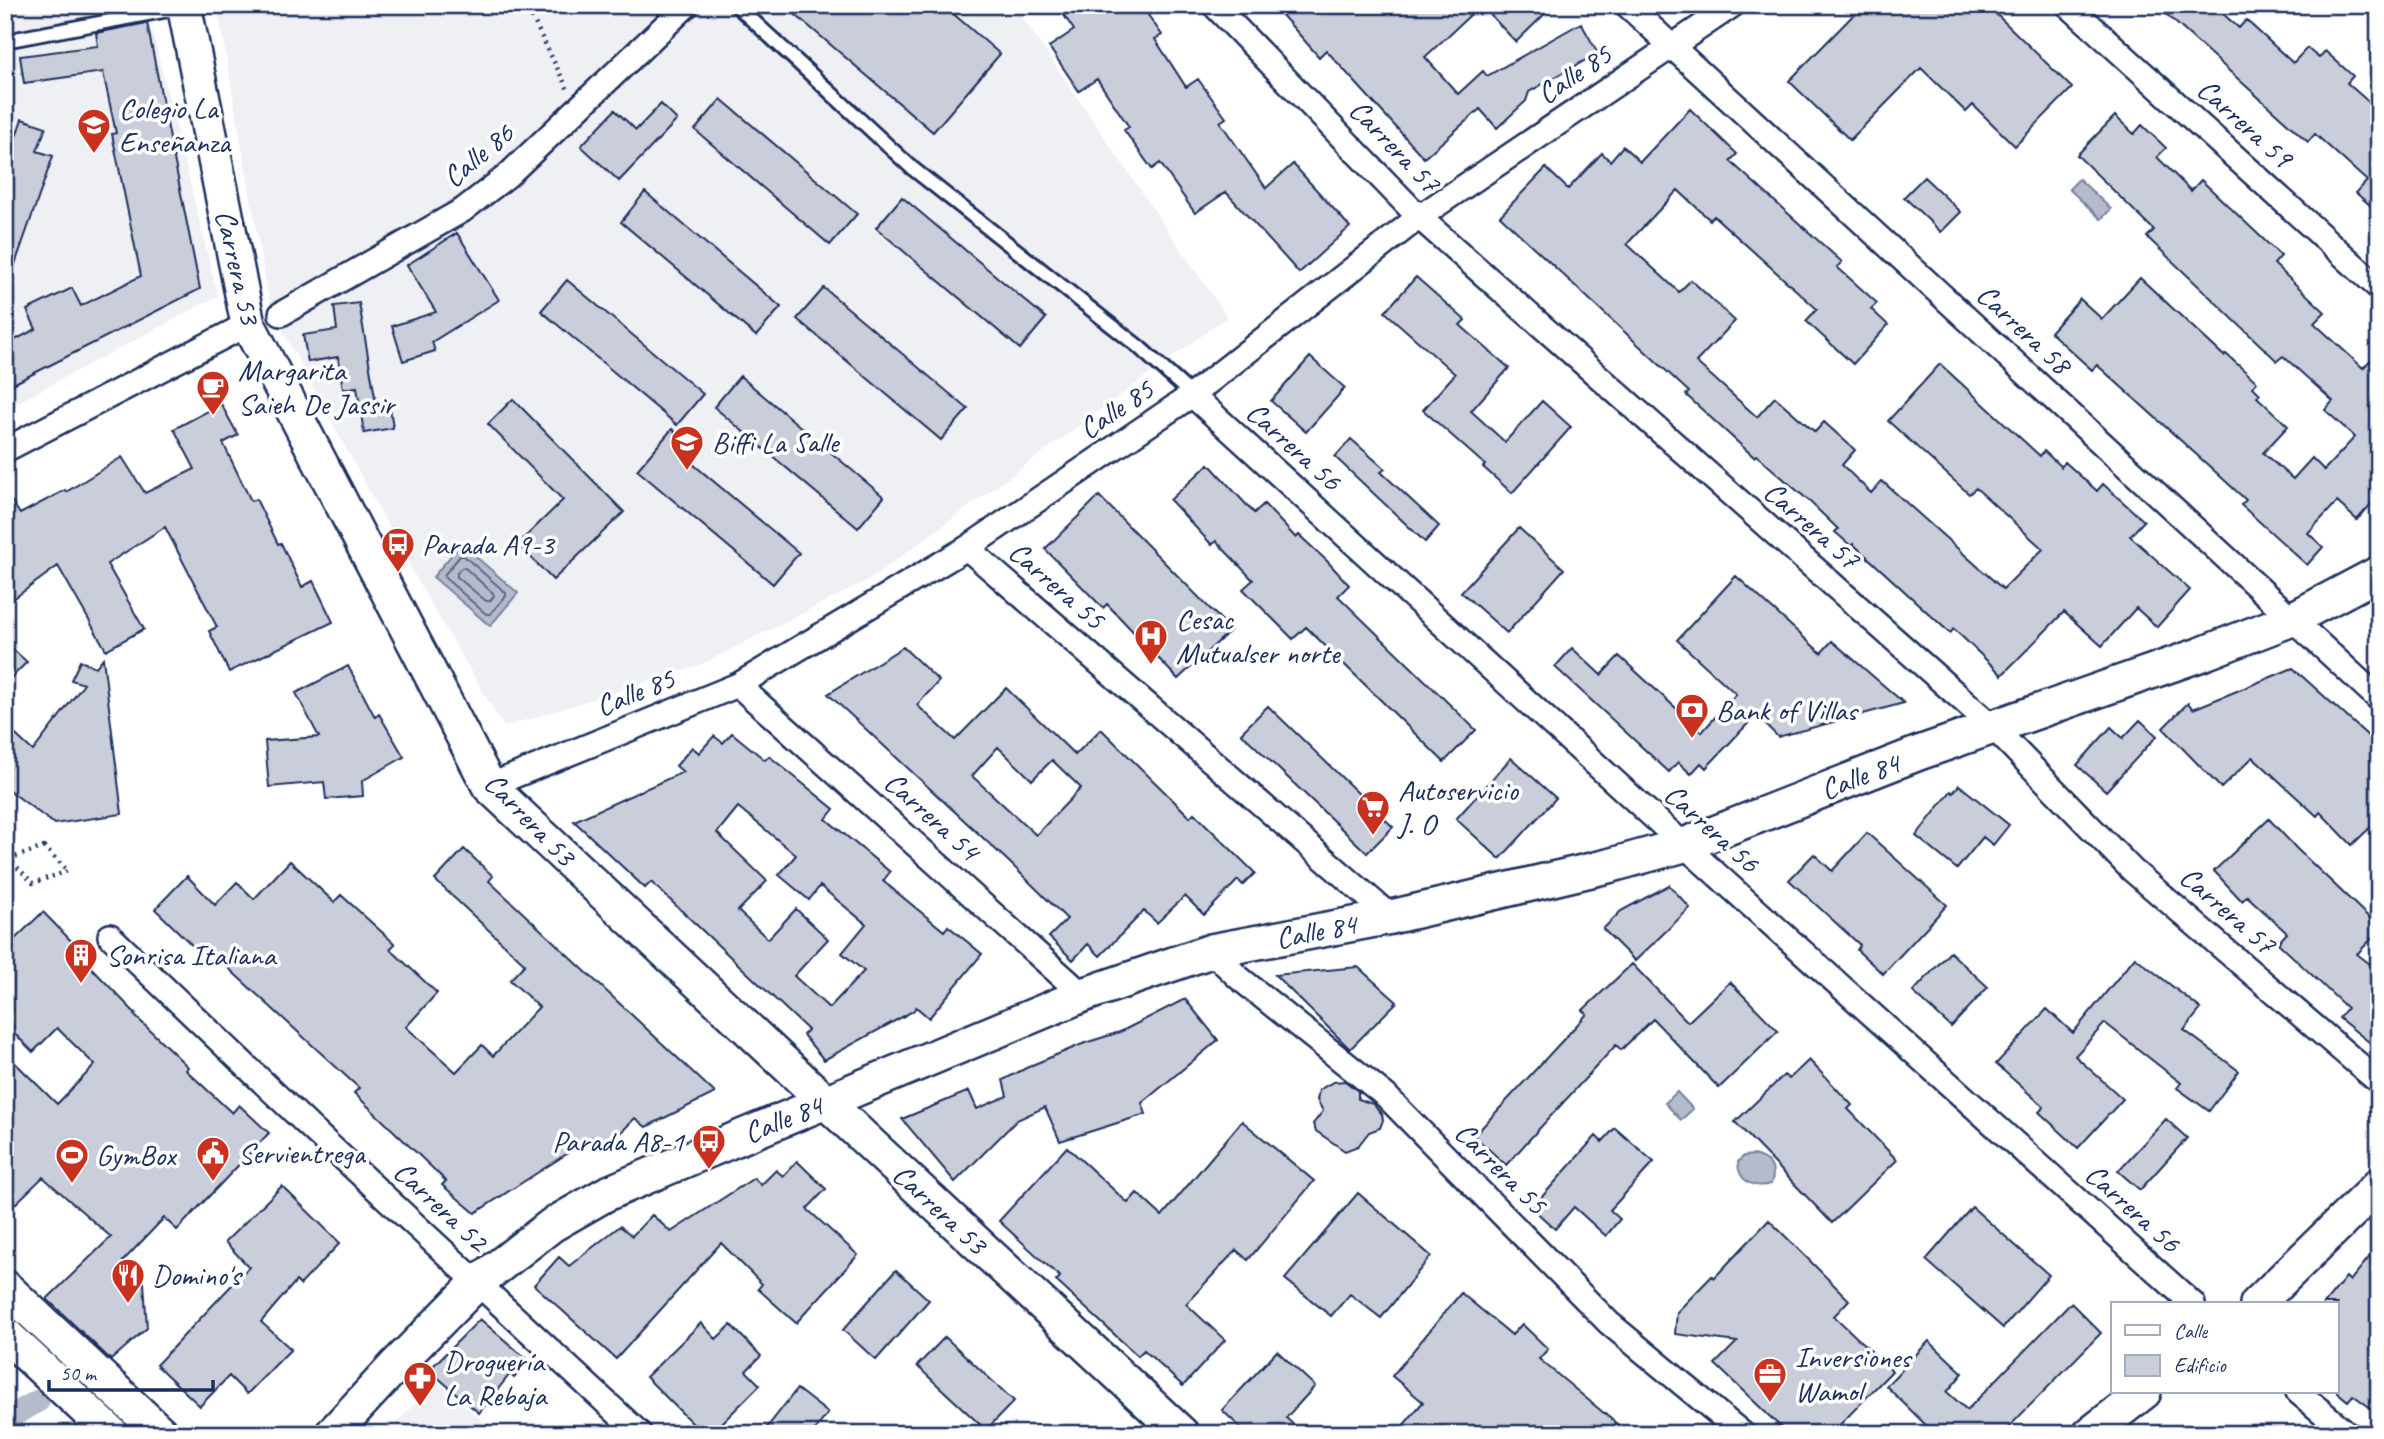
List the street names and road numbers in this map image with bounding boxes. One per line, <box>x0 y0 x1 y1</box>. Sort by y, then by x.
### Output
street label: Calle 85 <box>1530 35 1620 113</box>
street label: Carrera 59 <box>2189 70 2303 178</box>
street label: Carrera 57 <box>1341 91 1450 202</box>
street label: Calle 86 <box>435 113 523 196</box>
street label: Carrera 53 <box>206 206 270 330</box>
street label: Carrera 58 <box>1969 276 2081 384</box>
street label: Calle 85 <box>1072 370 1162 448</box>
street label: Carrera 56 <box>1238 393 1351 500</box>
street label: Carrera 57 <box>1756 473 1869 578</box>
street label: Carrera 55 <box>1001 533 1114 638</box>
street label: Calle 85 <box>590 659 681 725</box>
street label: Calle 84 <box>1815 743 1907 808</box>
street label: Carrera 54 <box>876 763 990 871</box>
street label: Carrera 53 <box>476 764 586 876</box>
street label: Carrera 56 <box>1656 775 1769 882</box>
street label: Carrera 57 <box>2172 858 2285 963</box>
street label: Calle 84 <box>1272 904 1362 957</box>
street label: Calle 84 <box>738 1085 830 1152</box>
street label: Carrera 55 <box>1447 1114 1556 1223</box>
street label: Carrera 52 <box>386 1153 498 1261</box>
street label: Carrera 56 <box>2077 1155 2190 1262</box>
street label: Carrera 53 <box>885 1156 997 1264</box>

